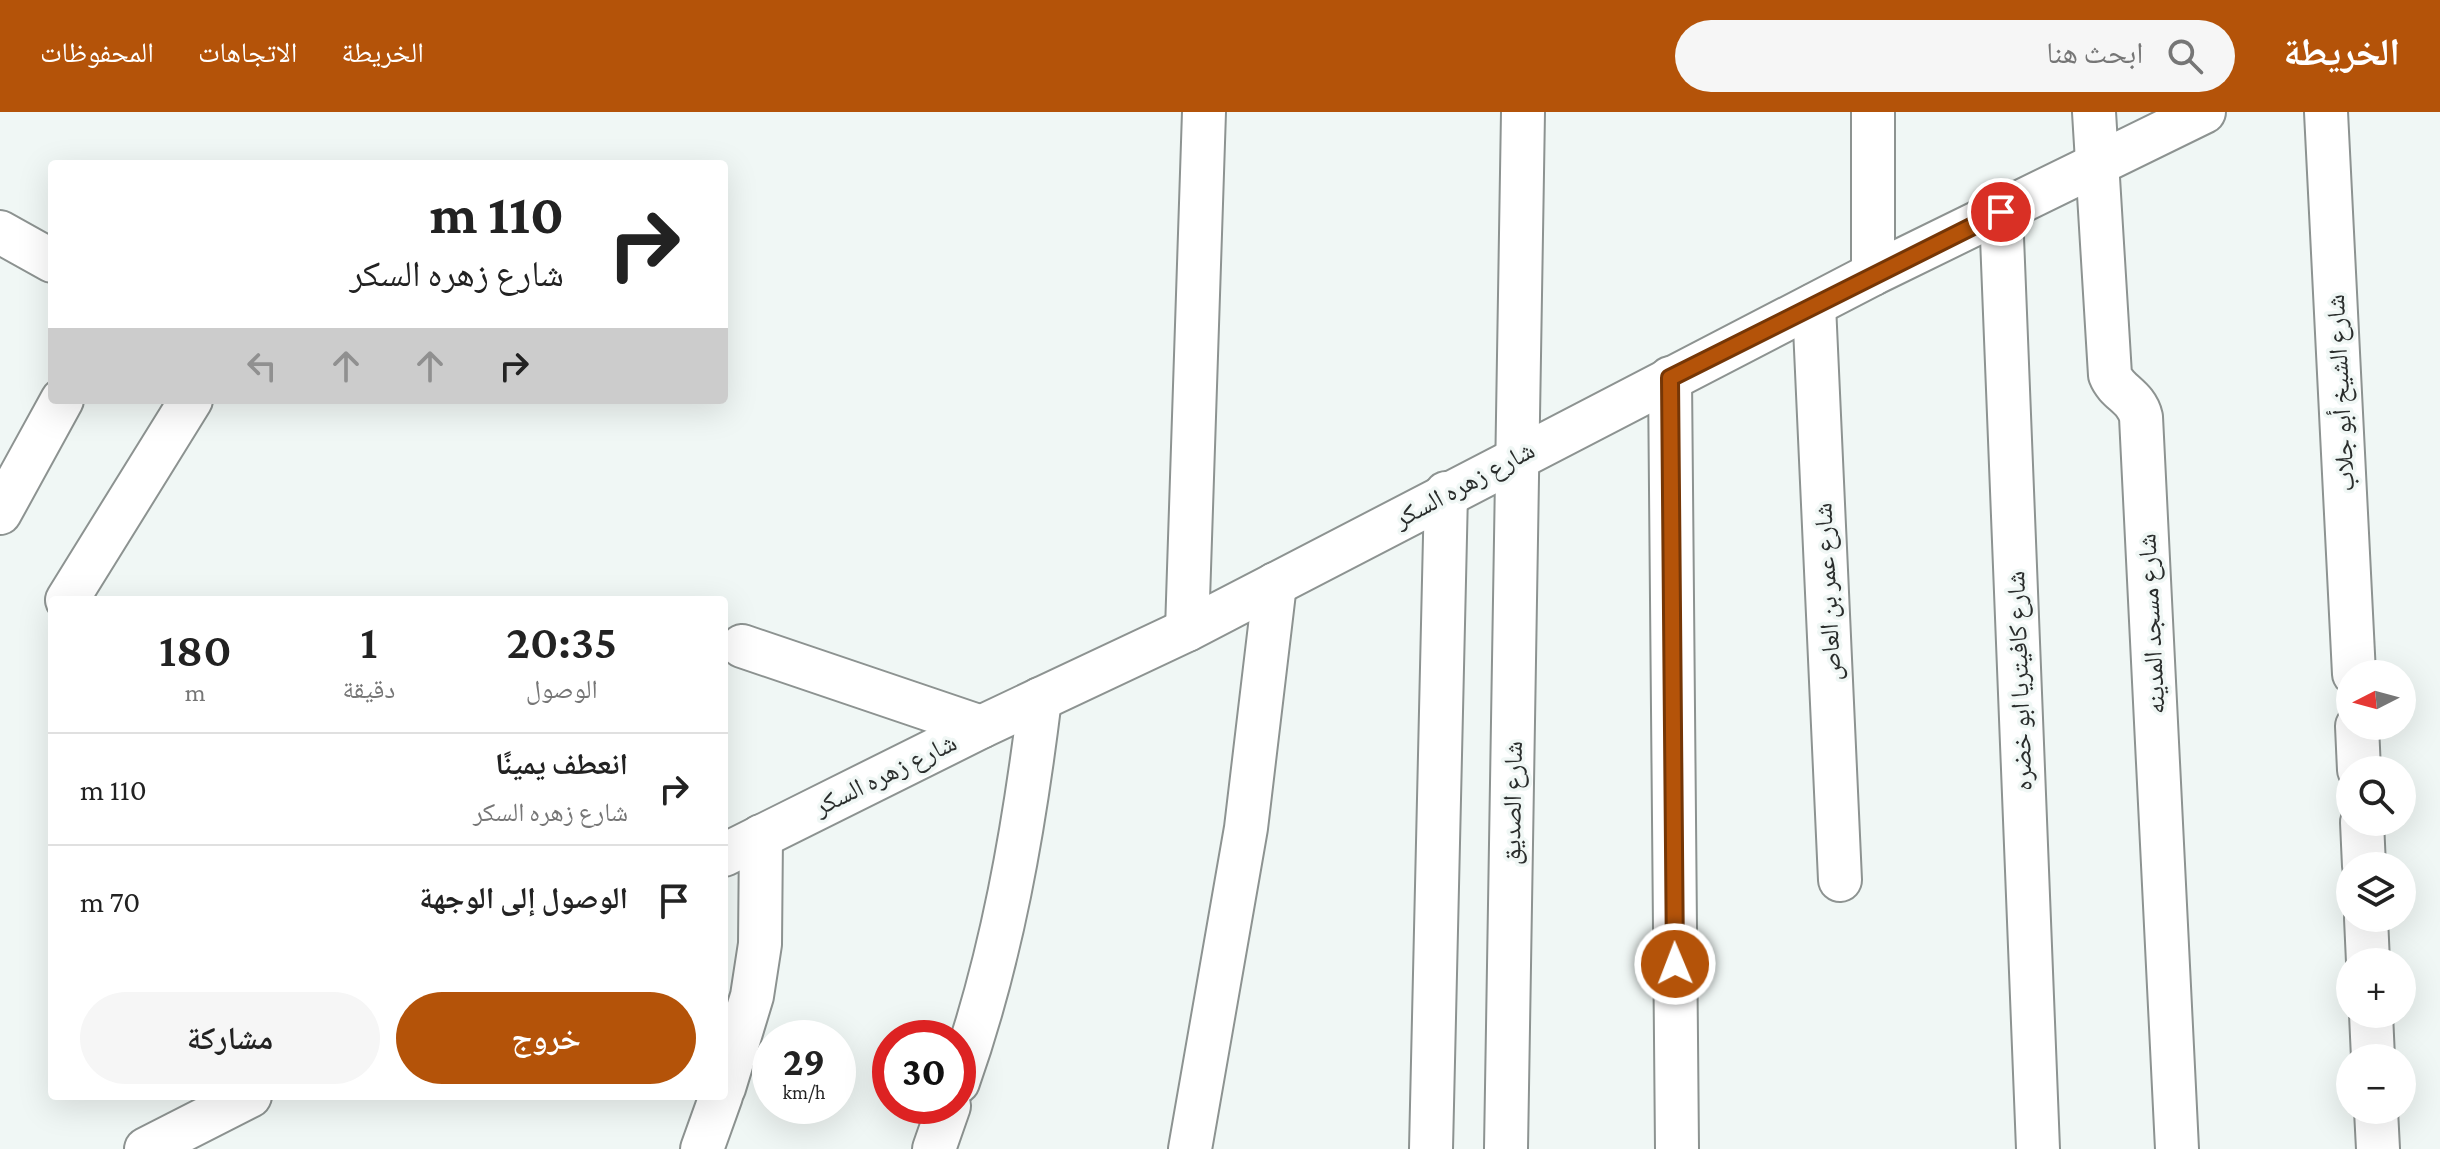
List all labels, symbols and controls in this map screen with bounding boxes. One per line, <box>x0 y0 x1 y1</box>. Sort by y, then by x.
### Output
search box <box>1675 20 2235 92</box>
text: الخريطة <box>2283 31 2400 73</box>
icon: search <box>2163 34 2207 78</box>
text: ابحث هنا <box>2046 36 2143 69</box>
text: المحفوظات <box>40 37 154 68</box>
text: الاتجاهات <box>198 37 297 68</box>
text: الخريطة <box>341 37 424 68</box>
pin <box>1967 178 2035 246</box>
text: 110 m <box>430 183 564 245</box>
icon: arrive <box>1979 190 2023 234</box>
icon: right <box>592 192 696 296</box>
text: شارع زهره السكر <box>350 254 564 294</box>
street label: شارع الشيخ أبو جلاب <box>2319 293 2362 493</box>
icon: left <box>240 344 284 388</box>
icon: ahead <box>324 344 368 388</box>
icon: ahead <box>408 344 452 388</box>
icon: right <box>492 344 536 388</box>
street label: شارع زهره السكر <box>1388 435 1540 535</box>
street label: شارع عمر بن العاص <box>1808 502 1848 682</box>
street label: شارع مسجد المدينه <box>2132 533 2172 715</box>
street label: شارع كافيتريا ابو خضره <box>2001 570 2039 792</box>
text: 1 <box>360 615 377 668</box>
text: 20:35 <box>506 615 617 668</box>
text: 180 <box>159 623 232 676</box>
north arrow <box>2336 660 2416 740</box>
map controls <box>2336 660 2416 1124</box>
text: دقيقة <box>342 675 395 704</box>
text: الوصول <box>526 675 598 704</box>
text: m <box>185 678 206 707</box>
street label: شارع زهره السكر <box>808 727 962 823</box>
street label: شارع الصديق <box>1497 741 1529 865</box>
text: انعطف يمينًا <box>495 747 628 780</box>
button: search <box>2336 756 2416 836</box>
icon: right <box>652 767 696 811</box>
text: 110 m <box>80 773 147 806</box>
text: شارع زهره السكر <box>473 798 628 827</box>
button: layers <box>2336 852 2416 932</box>
icon: arrive <box>652 879 696 923</box>
text: الوصول إلى الوجهة <box>419 881 628 914</box>
text: 70 m <box>80 885 140 918</box>
position arrow <box>1633 922 1717 1006</box>
button: + <box>2336 948 2416 1028</box>
button: مشاركة <box>80 992 380 1084</box>
button: خروج <box>396 992 696 1084</box>
speed limit sign: 30 <box>872 1020 976 1124</box>
text: 29 <box>783 1039 825 1084</box>
button: − <box>2336 1044 2416 1124</box>
text: km/h <box>782 1081 826 1103</box>

